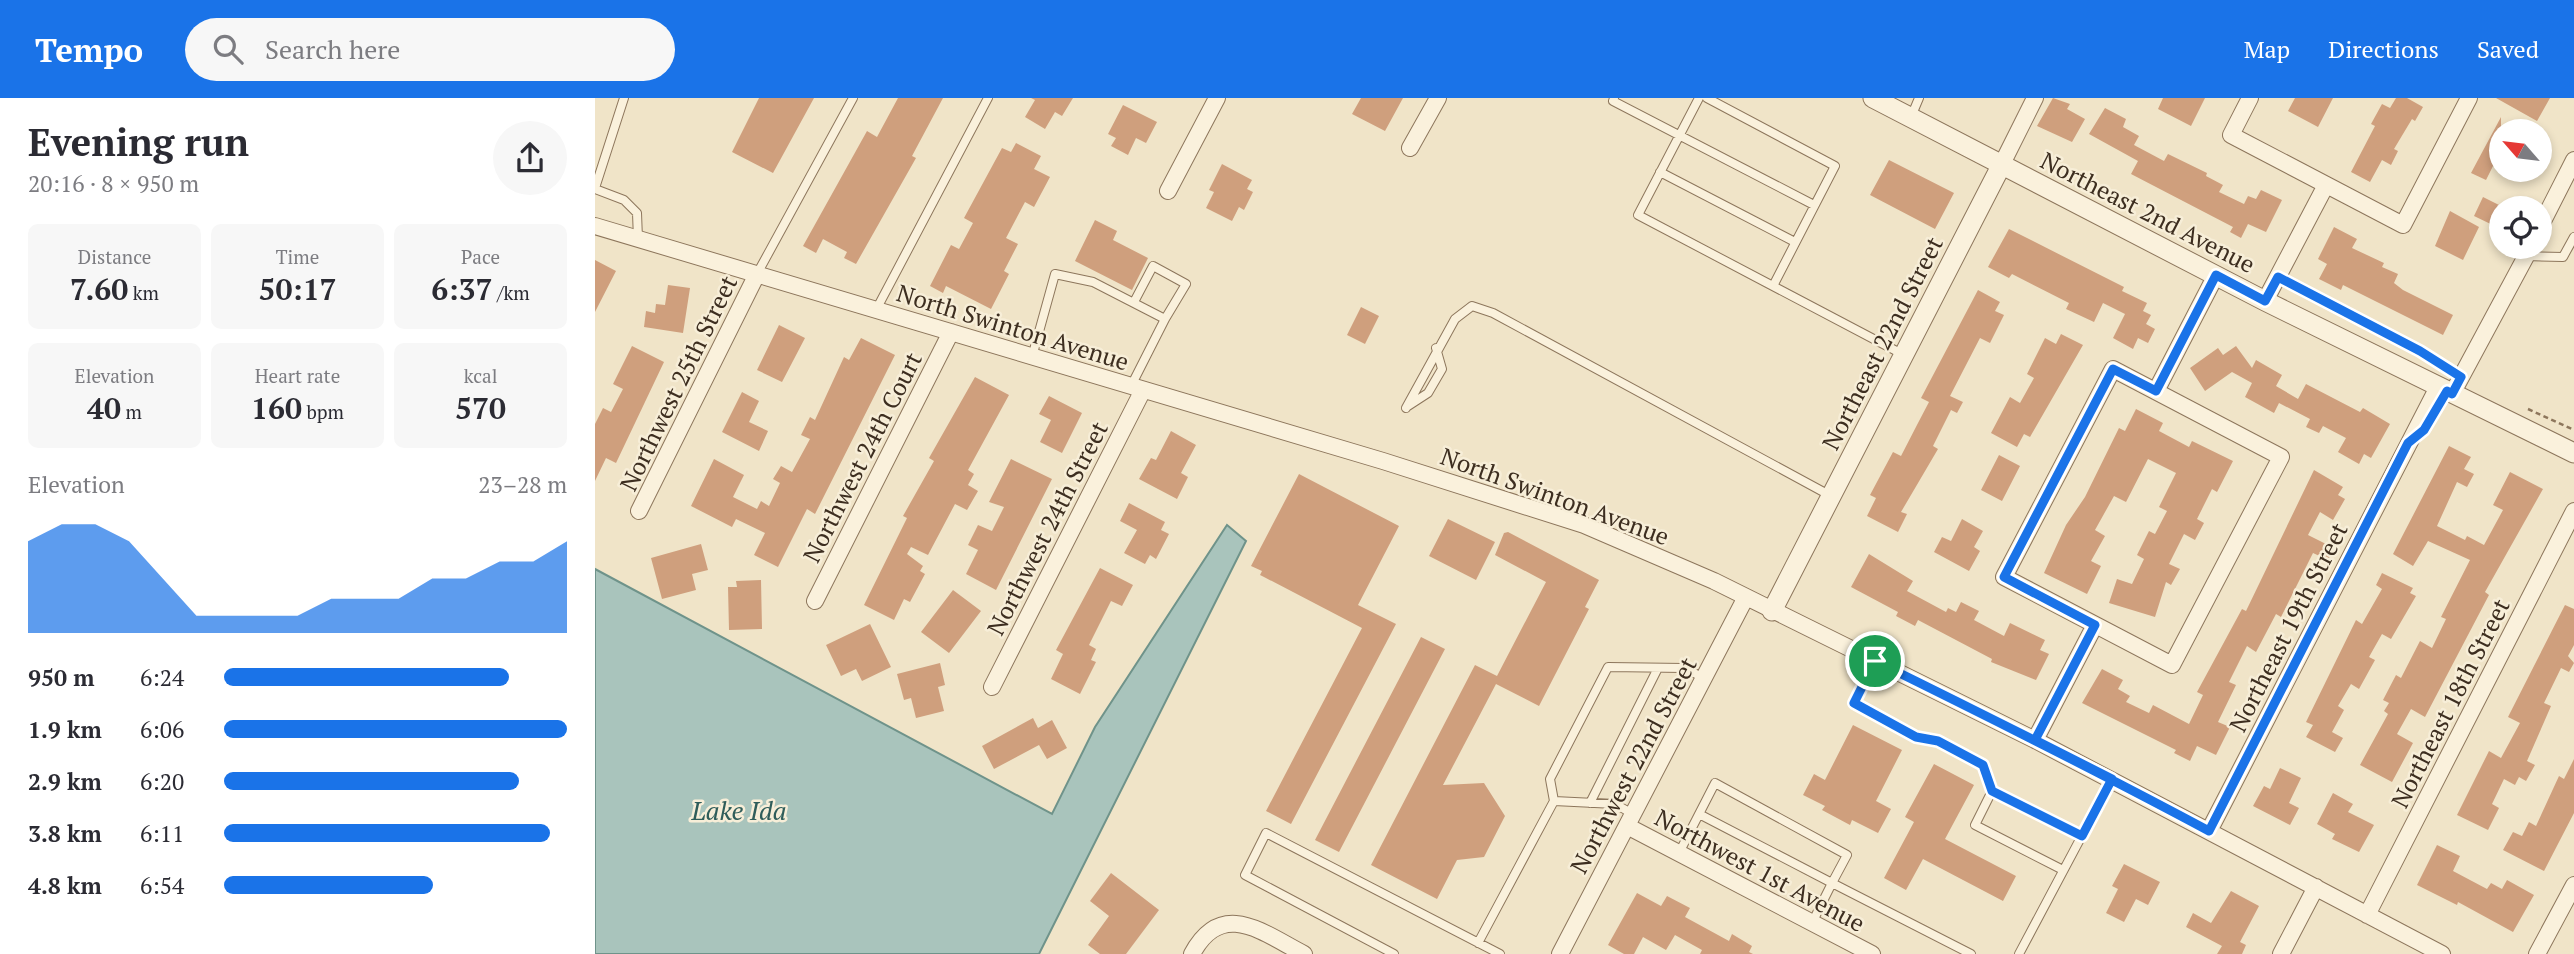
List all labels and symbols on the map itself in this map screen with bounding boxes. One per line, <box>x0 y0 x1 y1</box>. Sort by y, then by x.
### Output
north arrow <box>2489 119 2551 182</box>
street label: Northeast 2nd Avenue <box>2035 144 2261 280</box>
street label: Northeast 22nd Street <box>1814 231 1950 455</box>
street label: Northwest 25th Street <box>612 270 744 496</box>
street label: North Swinton Avenue <box>893 276 1133 378</box>
street label: Northwest 24th Court <box>795 346 929 568</box>
street label: Northwest 24th Street <box>979 416 1115 640</box>
street label: North Swinton Avenue <box>1436 440 1674 552</box>
street label: Northeast 19th Street <box>2221 517 2355 737</box>
street label: Northeast 18th Street <box>2383 593 2517 813</box>
pin <box>1845 631 1905 691</box>
street label: Northwest 22nd Street <box>1562 651 1704 879</box>
water label: Lake Ida <box>691 793 786 827</box>
street label: Northwest 1st Avenue <box>1649 801 1871 939</box>

